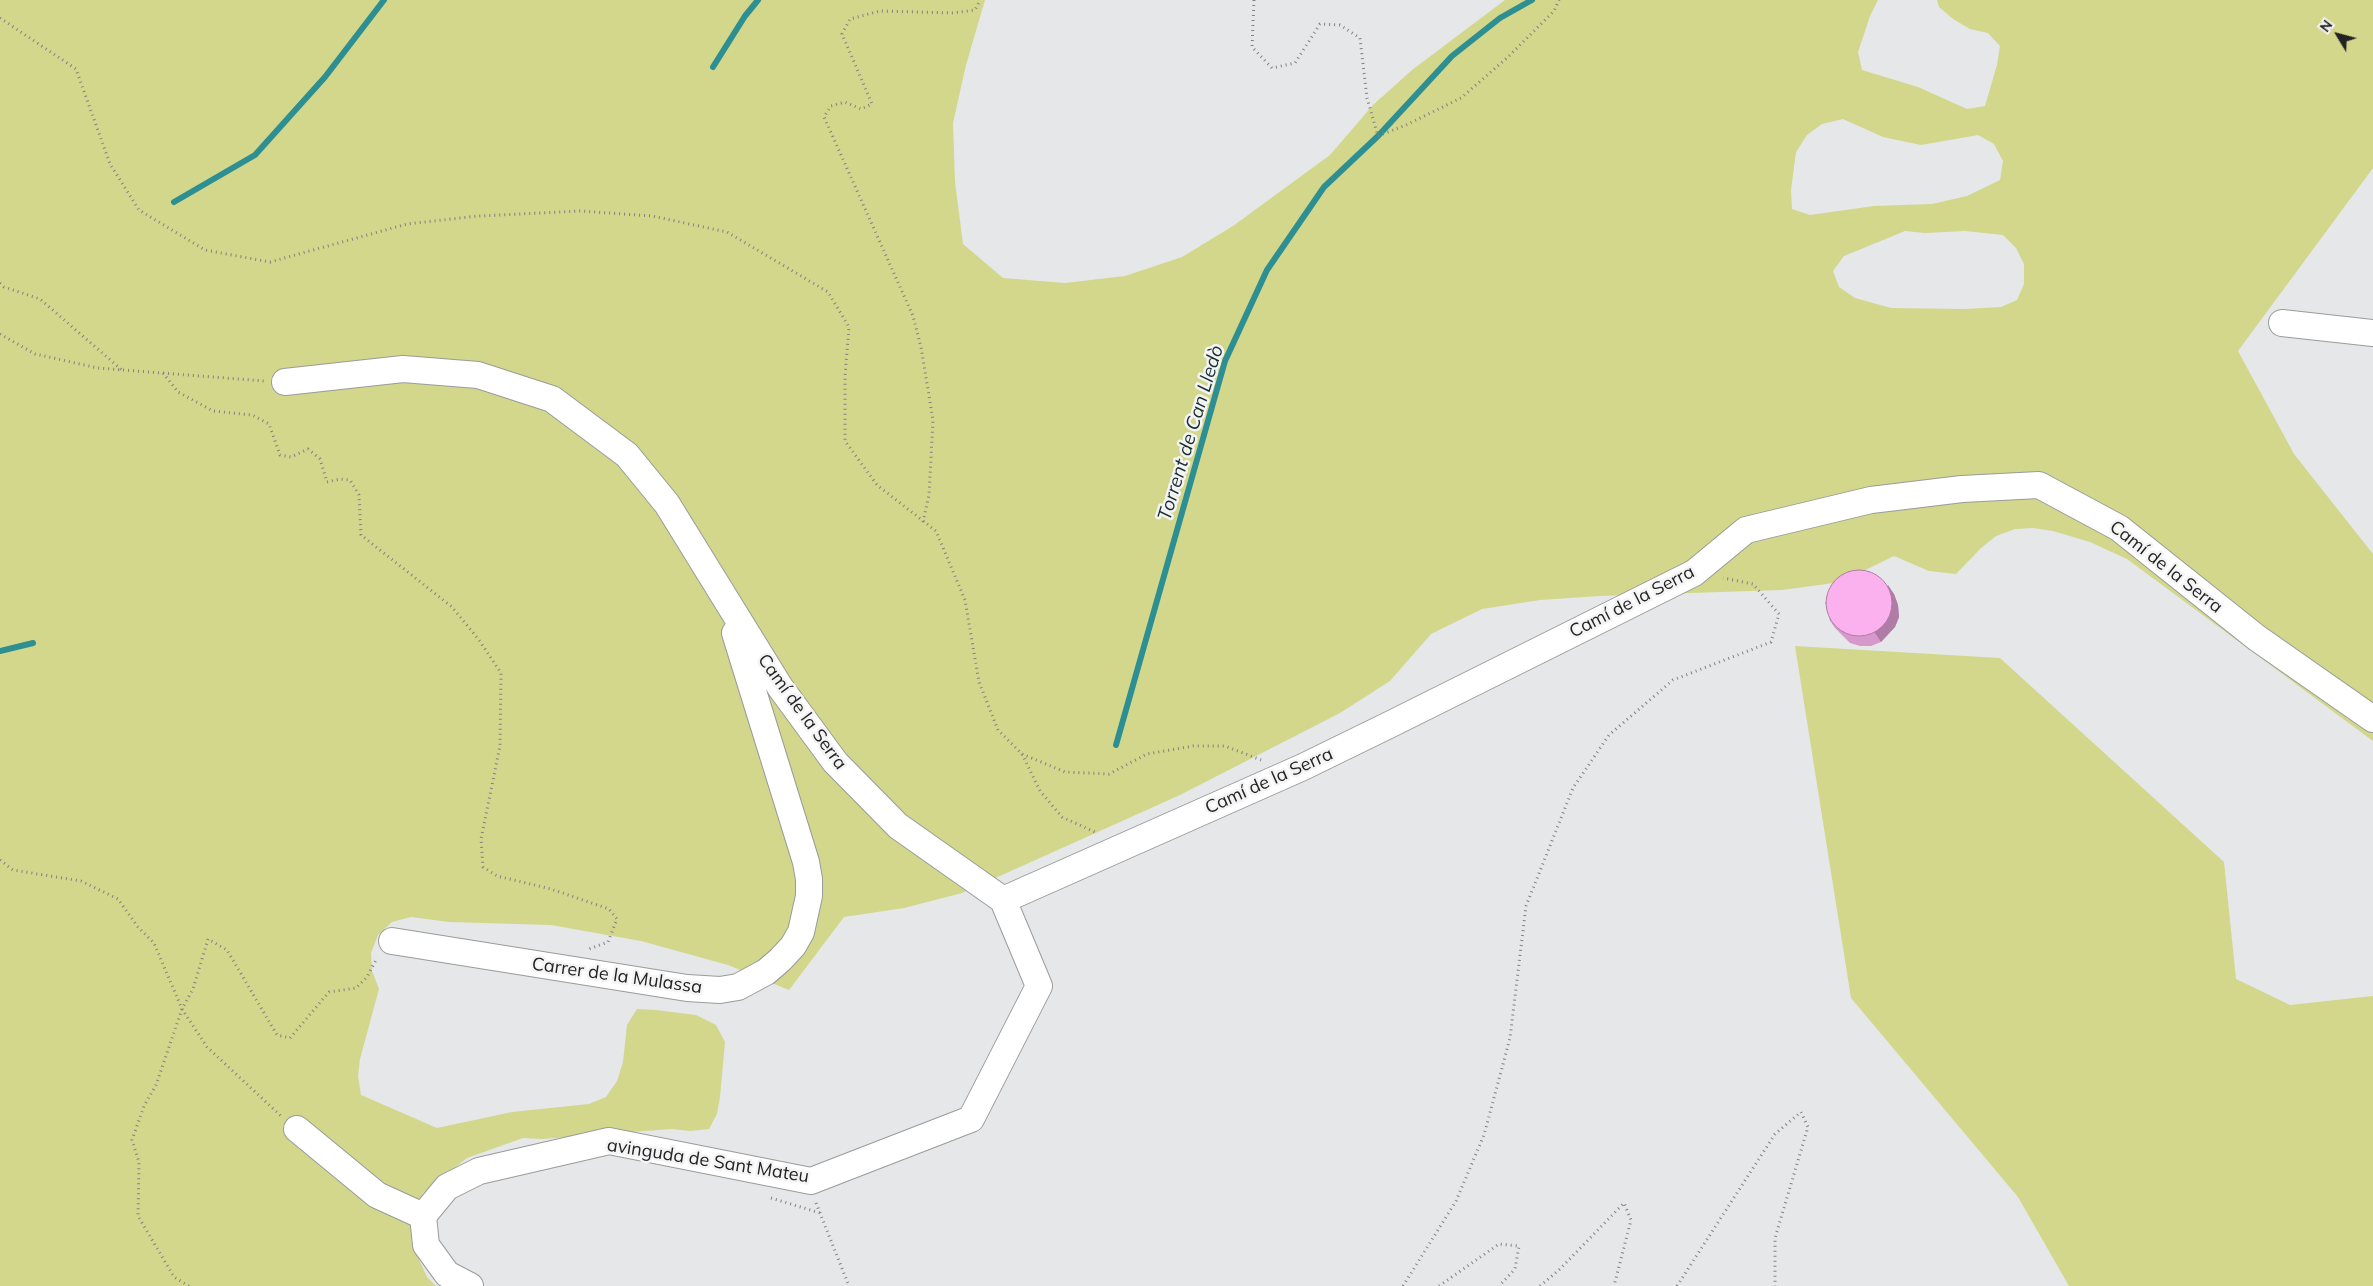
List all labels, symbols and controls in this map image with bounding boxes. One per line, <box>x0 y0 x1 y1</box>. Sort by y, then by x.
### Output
north arrow <box>2313 10 2363 60</box>
text: N <box>2316 16 2336 36</box>
water label: Torrent de Can Lledò <box>1153 343 1229 523</box>
street label: Camí de la Serra <box>2105 516 2227 618</box>
street label: Camí de la Serra <box>1566 561 1698 643</box>
street label: Camí de la Serra <box>753 650 851 774</box>
street label: Camí de la Serra <box>1202 743 1336 819</box>
street label: Carrer de la Mulassa <box>531 953 703 999</box>
street label: avinguda de Sant Mateu <box>606 1134 810 1188</box>

